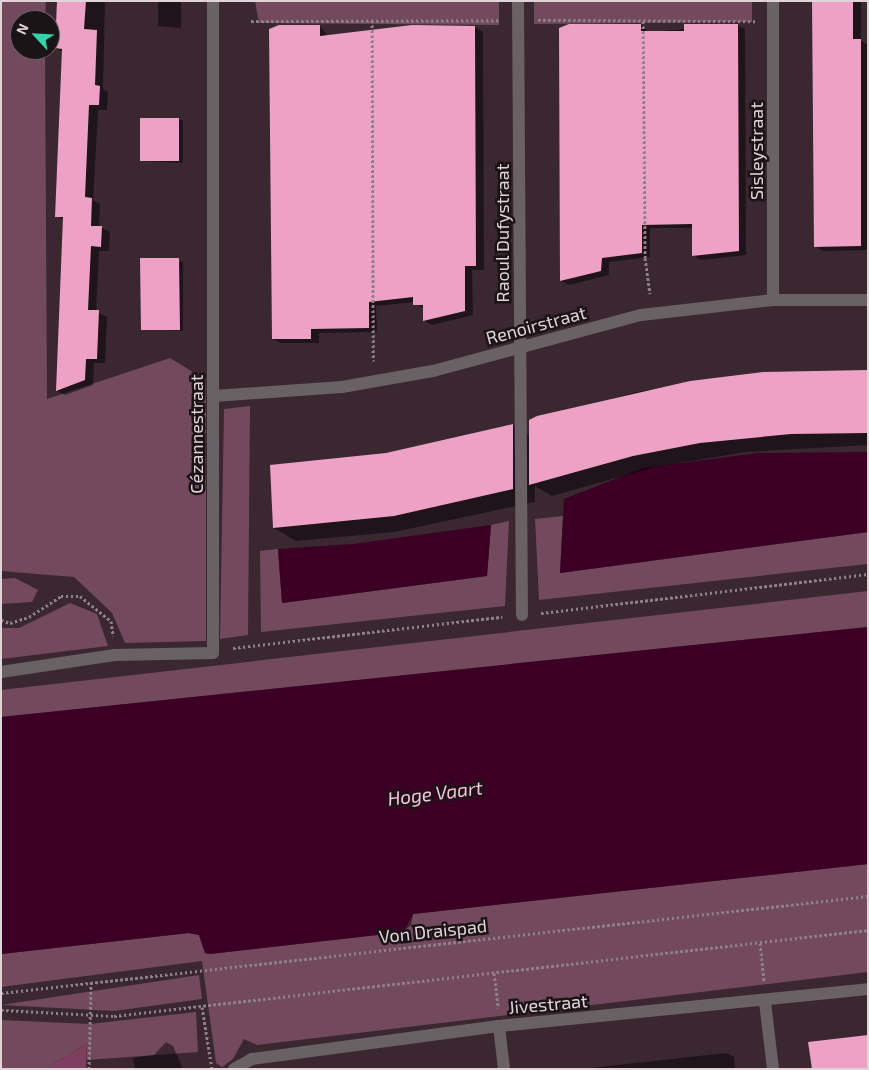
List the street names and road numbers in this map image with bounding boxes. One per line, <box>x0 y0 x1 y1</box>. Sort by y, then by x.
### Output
street label: Sisleystraat <box>745 102 767 200</box>
street label: Raoul Dufystraat <box>491 163 513 303</box>
street label: Renoirstraat <box>484 301 588 349</box>
street label: Cézannestraat <box>185 374 207 494</box>
street label: Von Draispad <box>378 915 488 947</box>
street label: Jivestraat <box>507 990 589 1018</box>

